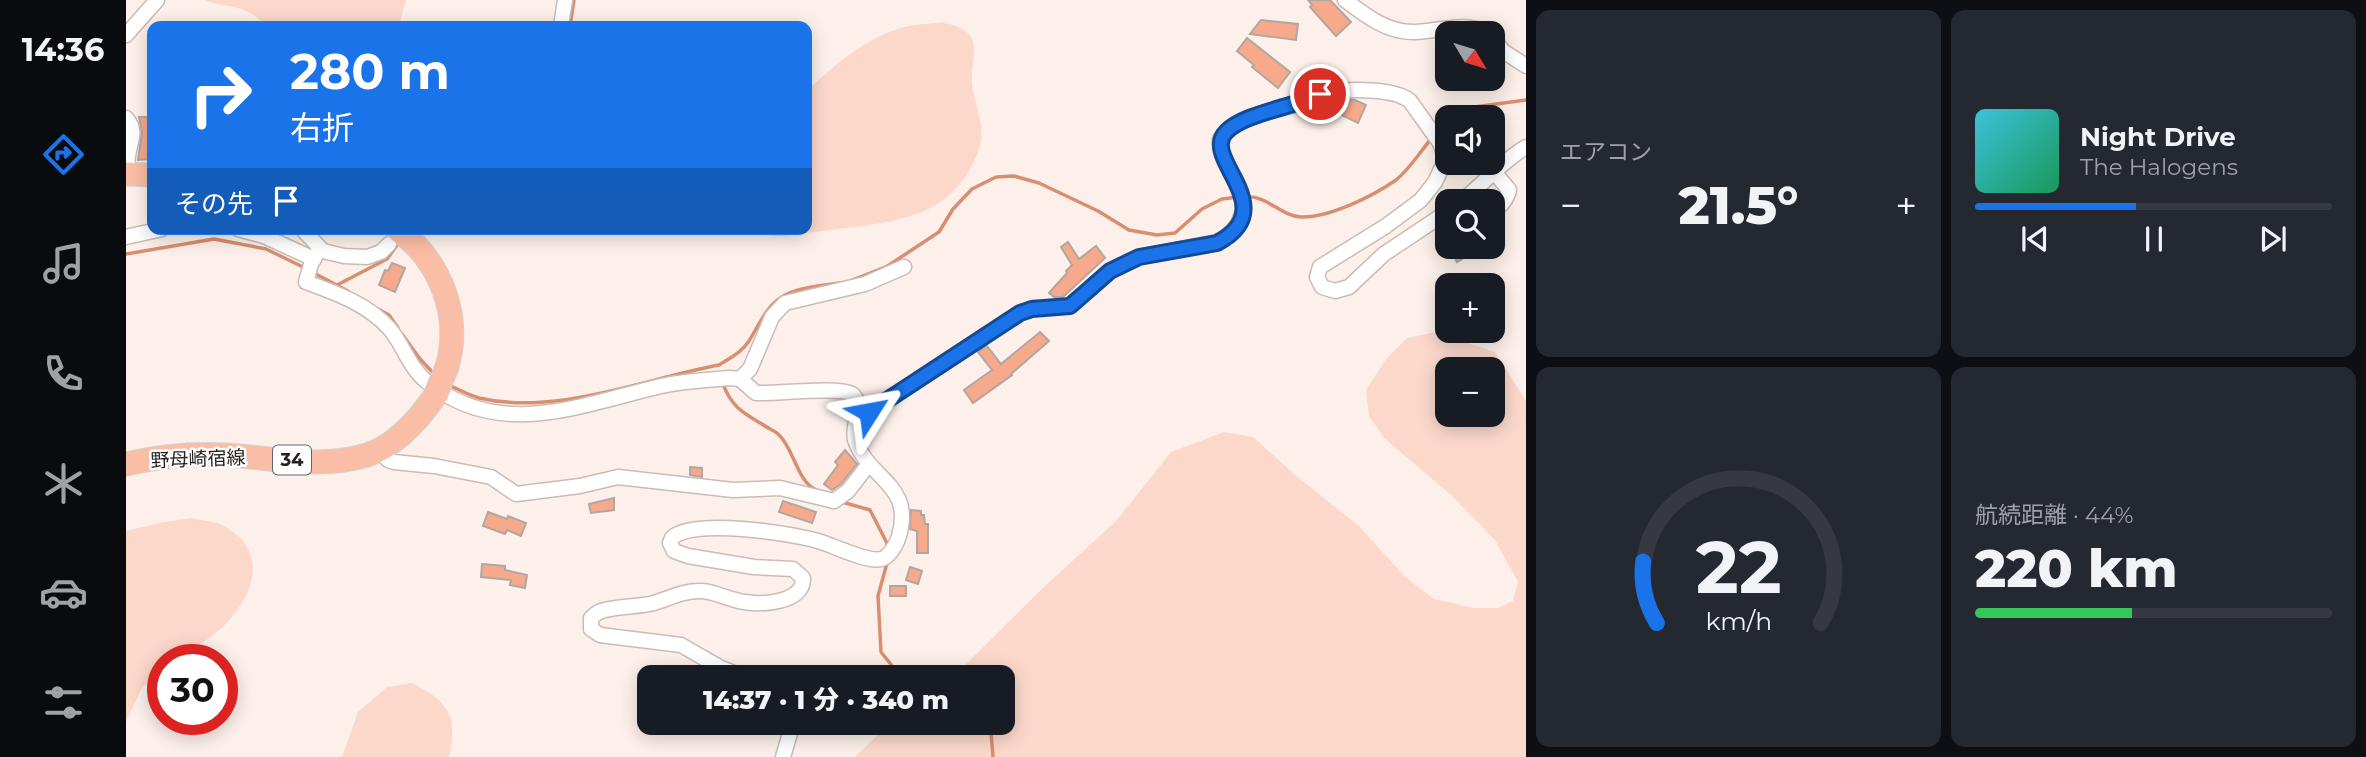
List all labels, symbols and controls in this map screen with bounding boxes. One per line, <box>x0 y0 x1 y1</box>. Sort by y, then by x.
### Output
north arrow <box>1435 21 1505 91</box>
map controls <box>1435 21 1505 427</box>
text: 14:36 <box>22 30 104 69</box>
text: 280 m <box>290 42 450 101</box>
icon: right <box>175 49 266 140</box>
pin <box>1290 64 1350 124</box>
icon: arrive <box>1301 75 1339 113</box>
button: sound <box>1435 105 1505 175</box>
text: 右折 <box>290 108 354 147</box>
text: Night Drive <box>2080 121 2236 153</box>
icon: directions <box>39 130 88 179</box>
text: エアコン <box>1560 138 1652 166</box>
text: The Halogens <box>2080 153 2238 181</box>
text: 21.5° <box>1679 174 1799 237</box>
icon: arrive <box>267 182 305 220</box>
text: − <box>1560 182 1582 229</box>
text: + <box>1895 182 1917 229</box>
text: その先 <box>175 188 253 220</box>
button: search <box>1435 189 1505 259</box>
icon: previous <box>2016 220 2054 258</box>
icon: pause <box>2135 220 2173 258</box>
icon: next <box>2254 220 2292 258</box>
icon: music <box>39 239 88 288</box>
button: + <box>1435 273 1505 343</box>
icon: phone <box>39 349 88 398</box>
button: − <box>1435 357 1505 427</box>
position arrow <box>832 375 906 449</box>
street label: 野母崎宿線 <box>150 446 246 472</box>
road number: 34 <box>273 446 311 474</box>
icon: climate <box>39 459 88 508</box>
text: 航続距離 · 44% <box>1975 501 2134 529</box>
text: 22 <box>1696 523 1781 611</box>
text: 220 km <box>1975 537 2178 600</box>
icon: car <box>39 568 88 617</box>
text: km/h <box>1705 606 1772 636</box>
speed limit sign: 30 <box>147 644 238 735</box>
icon: filters <box>39 678 88 727</box>
text: 14:37 · 1 分 · 340 m <box>703 684 949 716</box>

